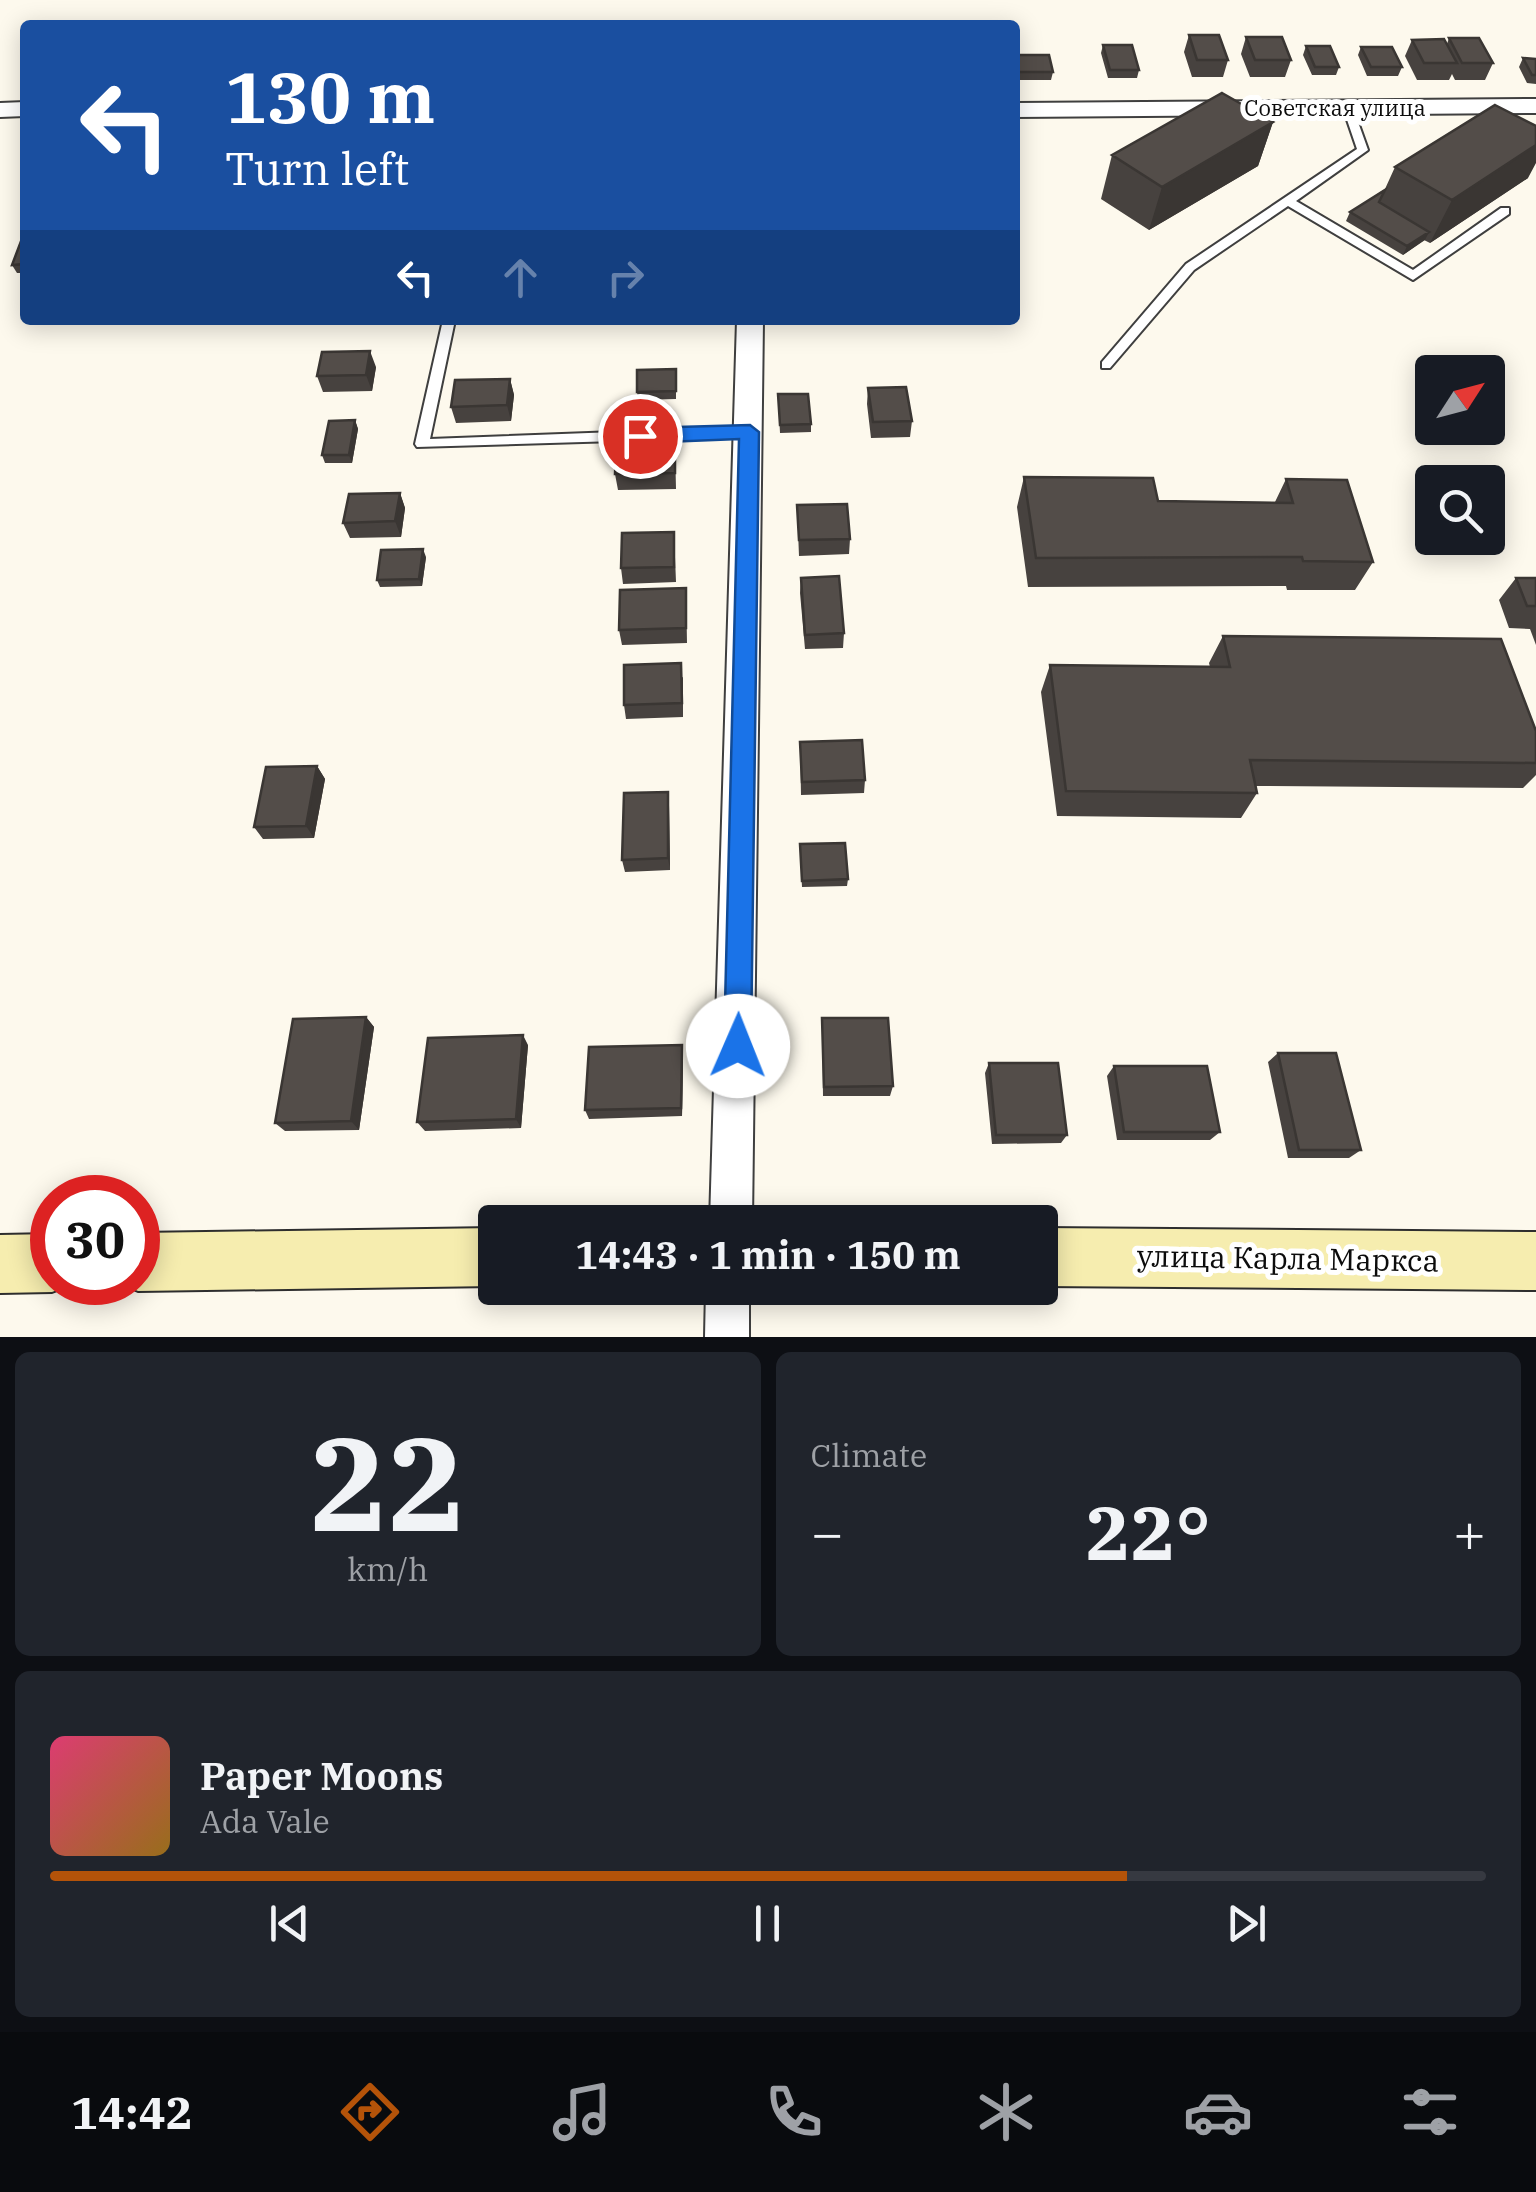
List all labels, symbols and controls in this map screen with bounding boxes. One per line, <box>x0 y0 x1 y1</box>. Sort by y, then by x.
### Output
text: 130 m <box>225 51 435 142</box>
icon: left <box>60 60 190 190</box>
street label: Советская улица <box>1244 93 1426 122</box>
text: Turn left <box>225 139 409 197</box>
icon: left <box>388 250 443 305</box>
icon: ahead <box>493 250 548 305</box>
icon: right <box>598 250 653 305</box>
north arrow <box>1415 355 1505 445</box>
map controls <box>1415 355 1505 555</box>
pin <box>598 394 683 479</box>
icon: arrive <box>613 409 668 464</box>
button: search <box>1415 465 1505 555</box>
position arrow <box>686 994 790 1098</box>
speed limit sign: 30 <box>30 1175 160 1305</box>
text: 14:43 · 1 min · 150 m <box>575 1230 961 1279</box>
street label: улица Карла Маркса <box>1137 1235 1439 1280</box>
text: 22 <box>310 1398 466 1567</box>
text: Climate <box>811 1434 927 1476</box>
text: 22° <box>1086 1483 1211 1581</box>
text: − <box>811 1497 844 1568</box>
text: + <box>1453 1497 1486 1568</box>
text: km/h <box>347 1548 428 1590</box>
text: Paper Moons <box>200 1751 443 1800</box>
text: Ada Vale <box>200 1800 330 1842</box>
icon: previous <box>262 1896 317 1951</box>
icon: pause <box>740 1896 795 1951</box>
icon: next <box>1219 1896 1274 1951</box>
icon: directions <box>335 2077 405 2147</box>
icon: music <box>547 2077 617 2147</box>
icon: phone <box>759 2077 829 2147</box>
icon: climate <box>971 2077 1041 2147</box>
icon: car <box>1183 2077 1253 2147</box>
icon: filters <box>1395 2077 1465 2147</box>
text: 14:42 <box>71 2083 193 2141</box>

